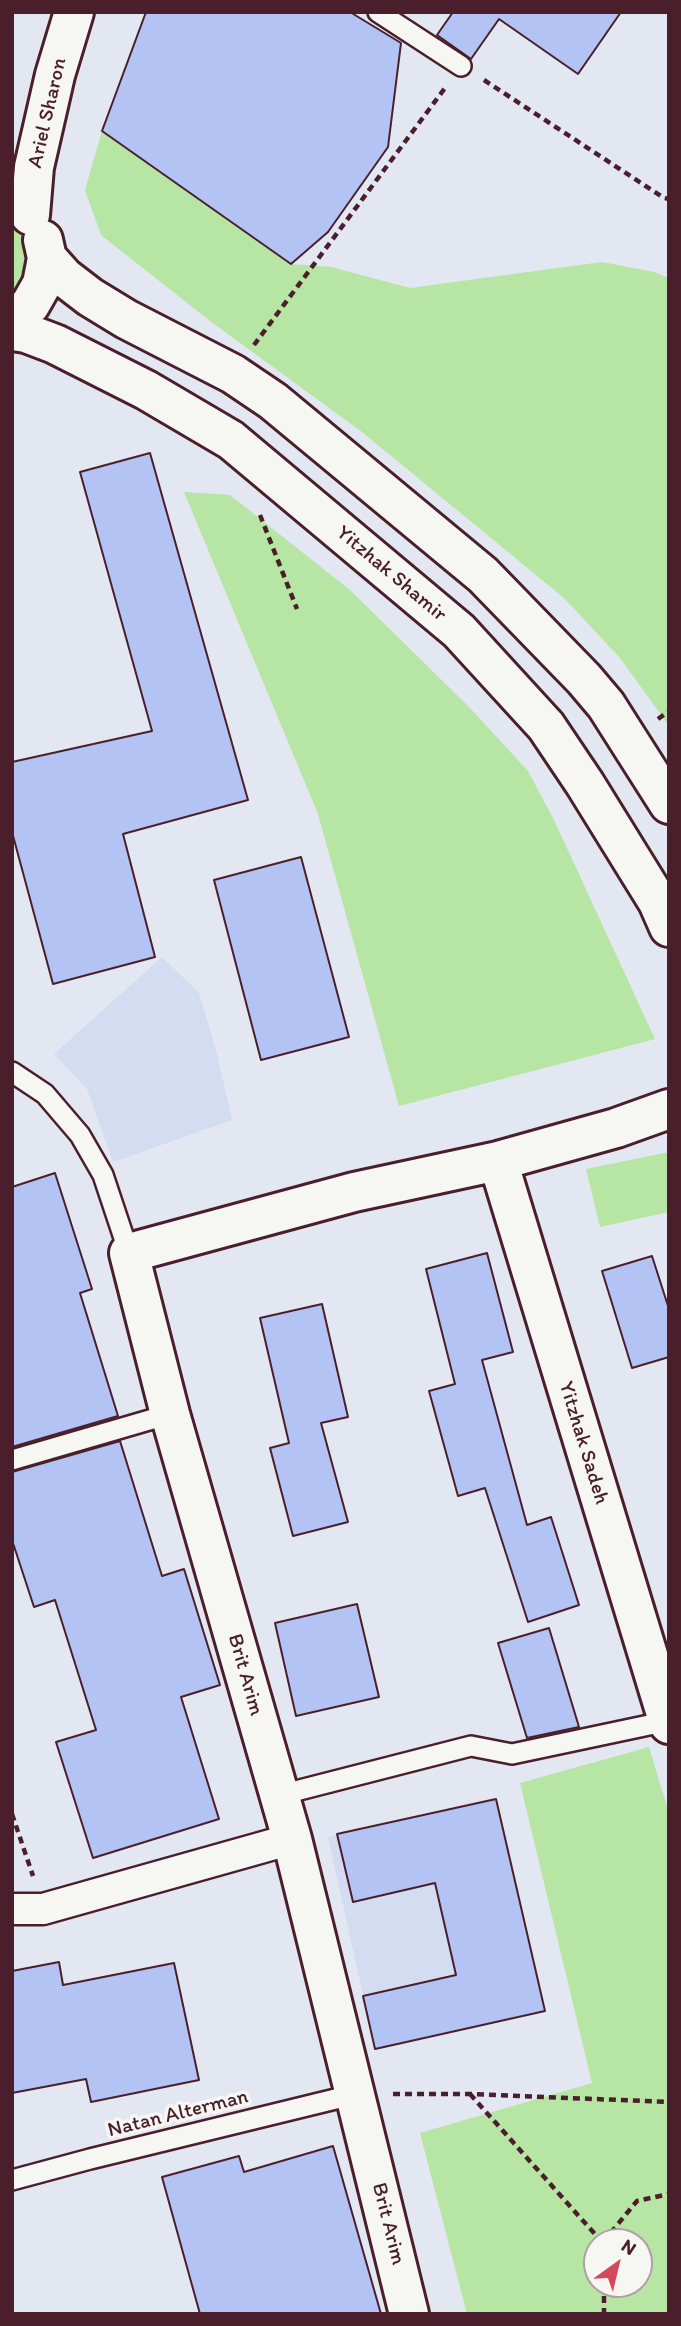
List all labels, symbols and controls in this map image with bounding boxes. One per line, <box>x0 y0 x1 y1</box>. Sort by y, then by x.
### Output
street label: Ariel Sharon <box>23 55 73 171</box>
street label: Yitzhak Shamir <box>331 520 451 628</box>
street label: Yitzhak Sadeh <box>552 1379 614 1507</box>
street label: Brit Arim <box>221 1631 269 1719</box>
street label: Natan Alterman <box>105 2084 251 2144</box>
street label: Brit Arim <box>366 2180 410 2268</box>
north arrow <box>583 2228 653 2298</box>
text: N <box>617 2234 641 2260</box>

